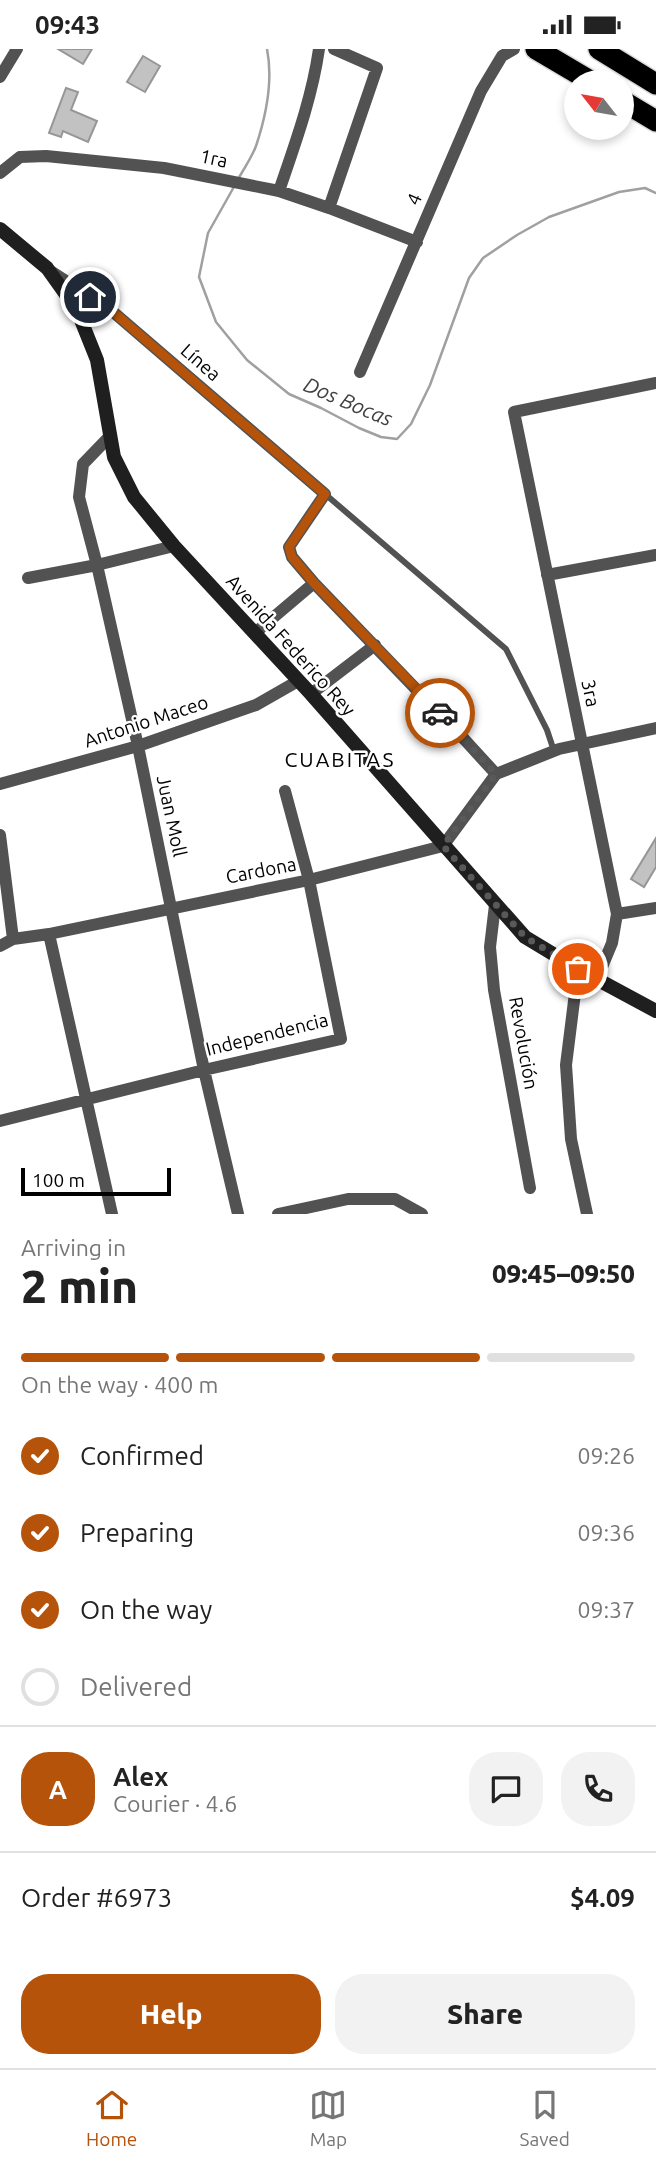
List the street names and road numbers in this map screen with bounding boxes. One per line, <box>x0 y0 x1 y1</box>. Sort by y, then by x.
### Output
street label: 1ra <box>198 144 230 172</box>
street label: 4 <box>402 190 426 208</box>
street label: Línea <box>177 339 225 385</box>
street label: Avenida Federico Rey <box>222 570 360 720</box>
street label: 3ra <box>577 677 605 709</box>
street label: Antonio Maceo <box>81 691 211 751</box>
street label: Juan Moll <box>153 773 191 859</box>
street label: Cardona <box>224 852 298 888</box>
street label: Revolución <box>505 995 543 1091</box>
street label: Independencia <box>203 1008 331 1060</box>

